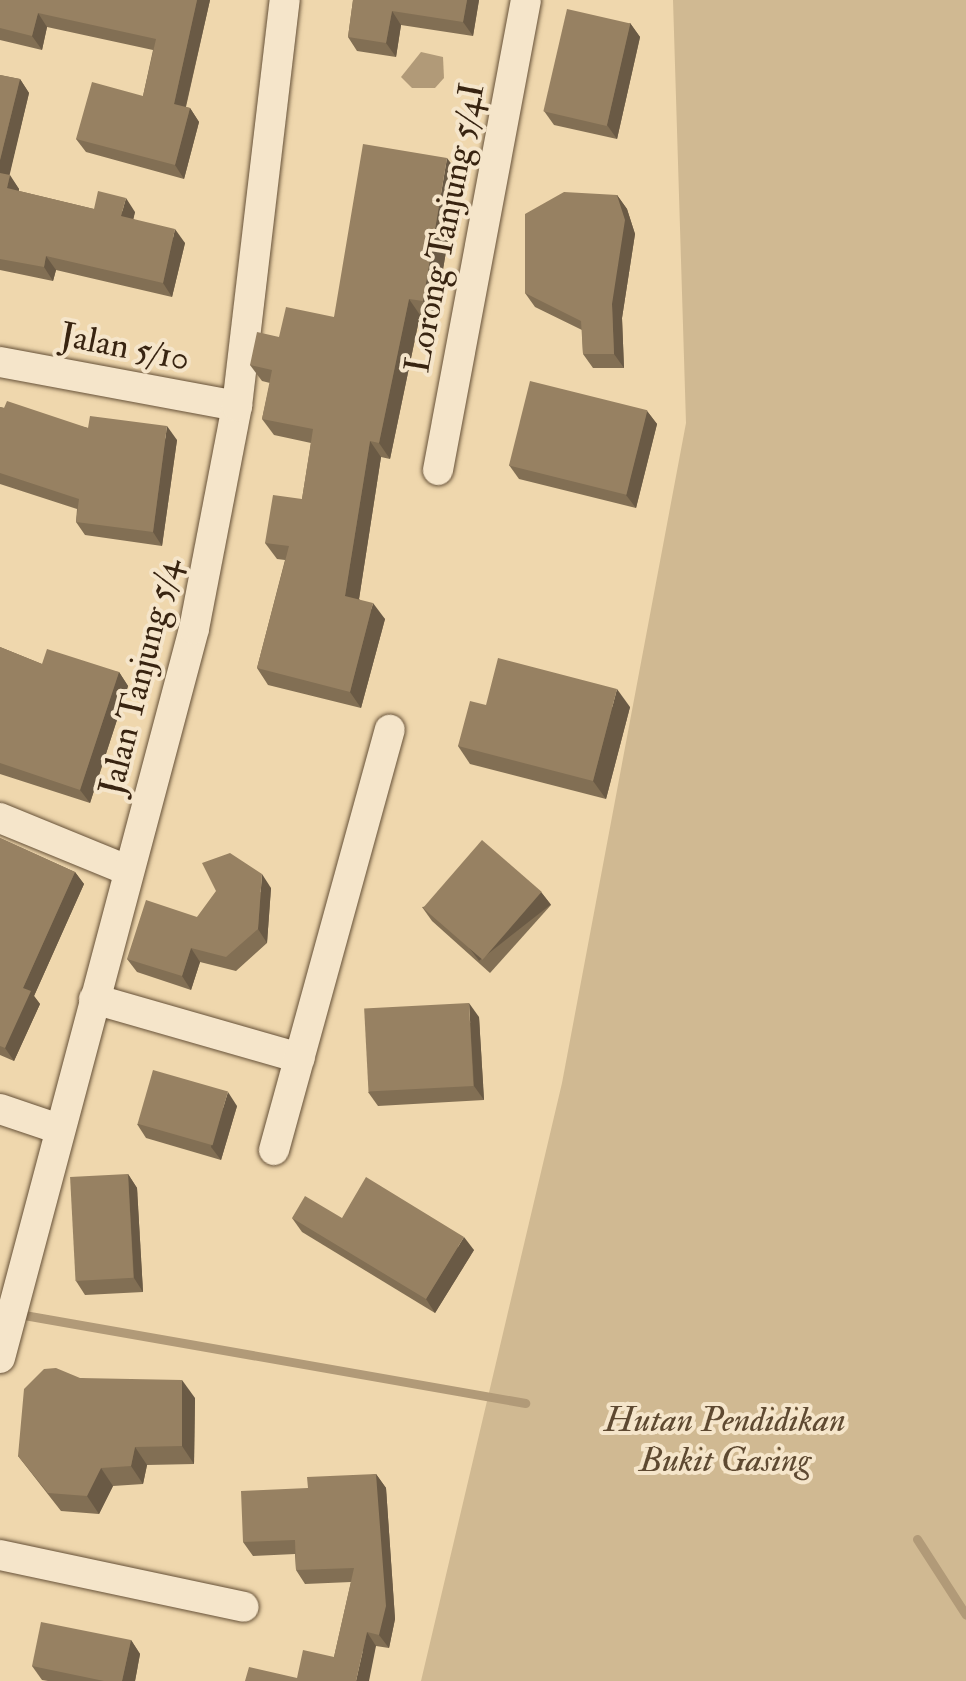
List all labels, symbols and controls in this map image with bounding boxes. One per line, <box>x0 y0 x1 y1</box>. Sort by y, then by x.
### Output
street label: Lorong Tanjung 5/4I <box>396 80 494 376</box>
street label: Jalan 5/10 <box>57 314 193 380</box>
street label: Jalan Tanjung 5/4 <box>90 555 190 799</box>
park label: Hutan Pendidikan Bukit Gasing <box>604 1399 846 1481</box>

